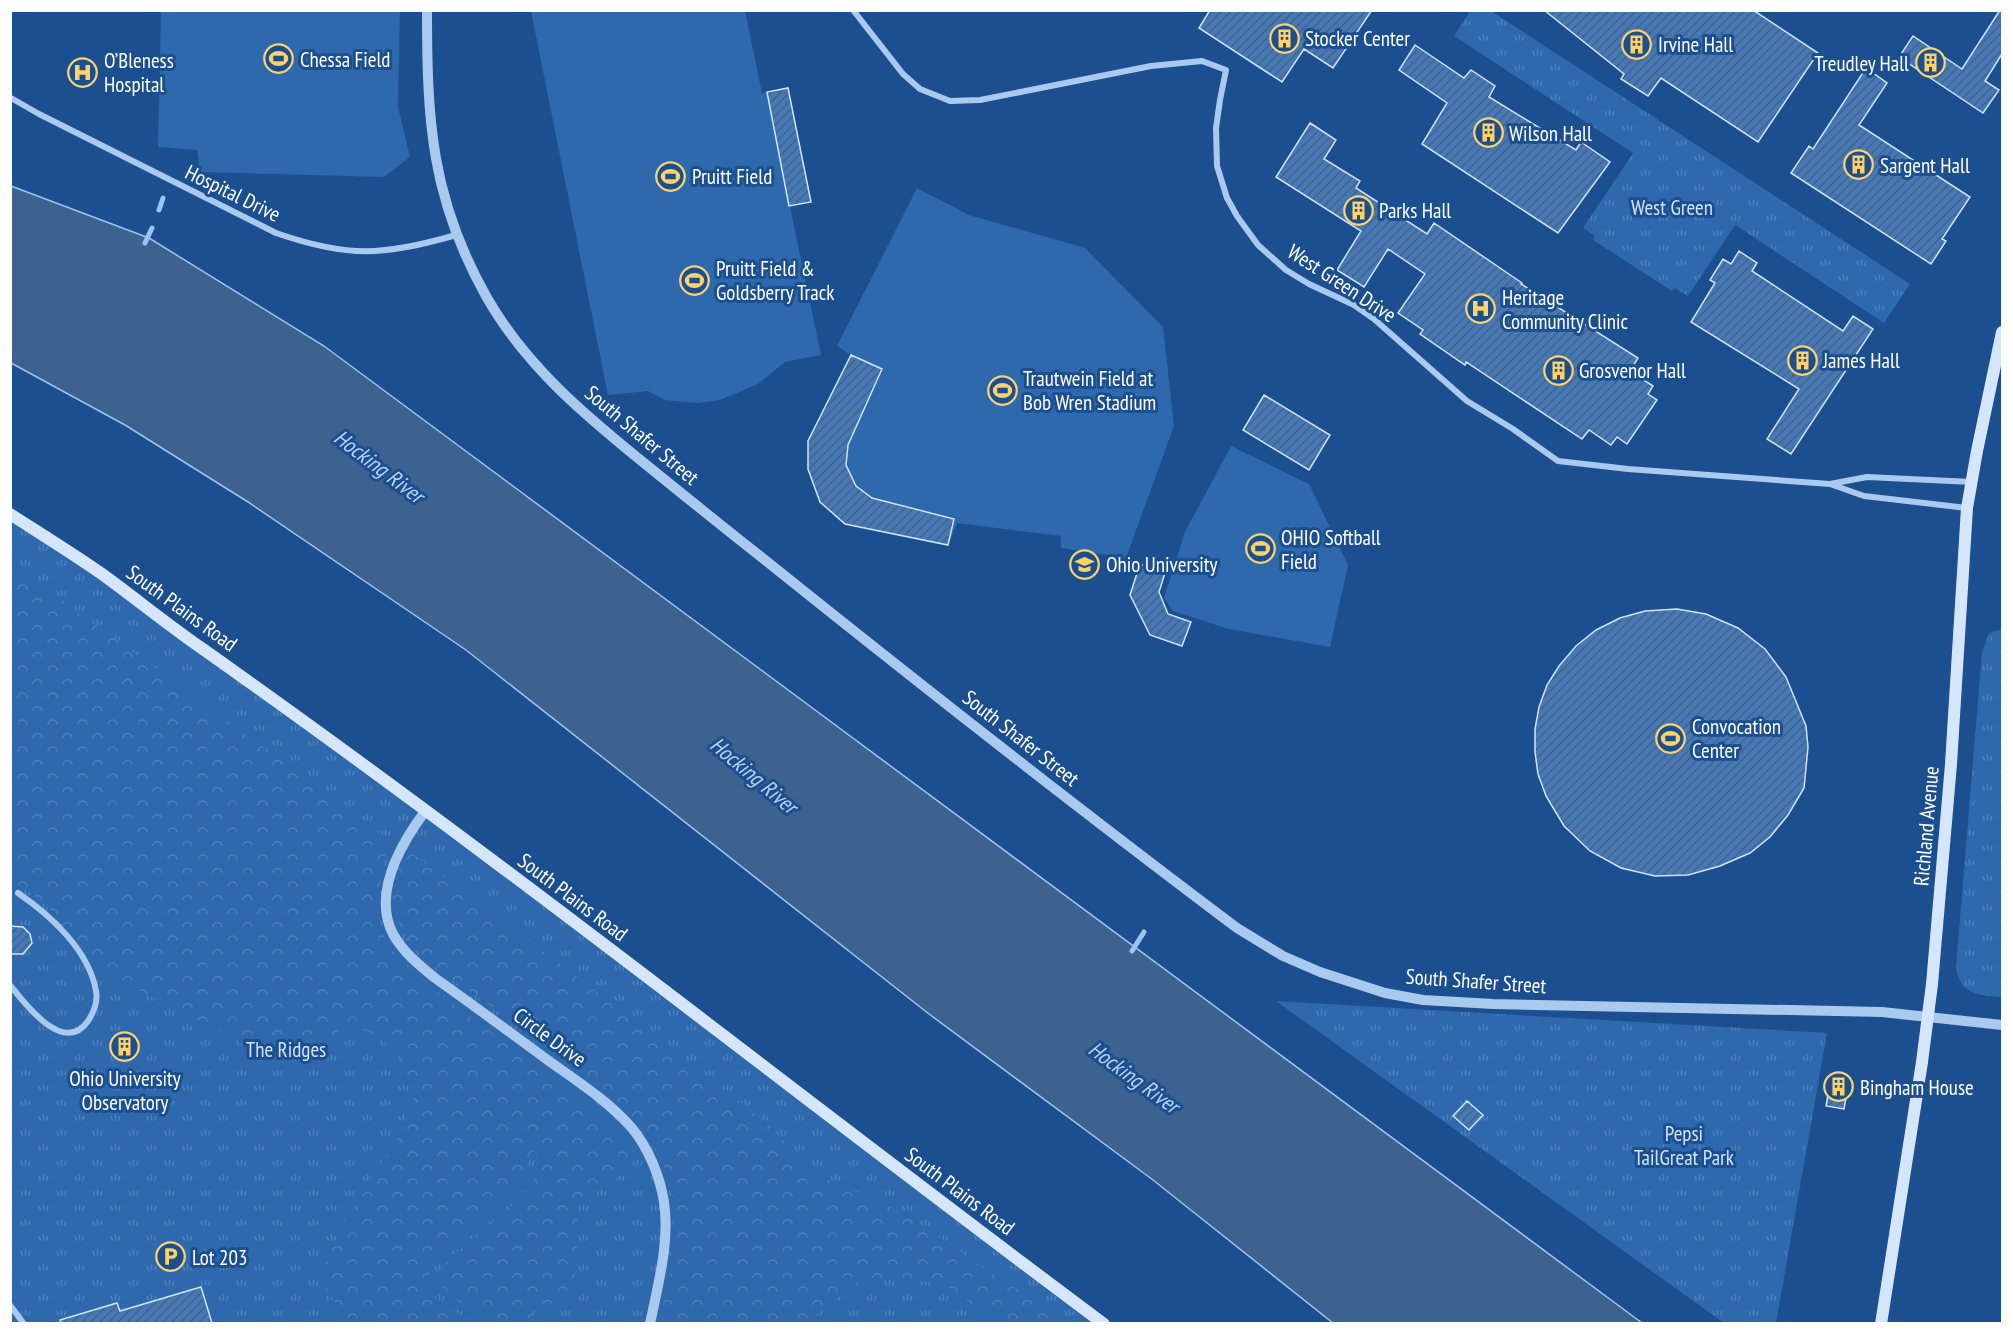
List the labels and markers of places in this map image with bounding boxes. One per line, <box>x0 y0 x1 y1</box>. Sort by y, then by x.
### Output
building icon: Stocker Center <box>1268 22 1300 54</box>
place label: Stocker Center <box>1305 25 1410 52</box>
building icon: Irvine Hall <box>1621 28 1653 60</box>
place label: Irvine Hall <box>1658 31 1733 58</box>
sports icon: Chessa Field <box>263 43 295 75</box>
place label: Chessa Field <box>300 46 390 73</box>
place label: O’Bleness Hospital <box>104 47 174 98</box>
building icon: Treudley Hall <box>1914 47 1946 79</box>
place label: Treudley Hall <box>1814 50 1909 77</box>
hospital icon: O’Bleness Hospital <box>67 56 99 88</box>
building icon: Wilson Hall <box>1472 117 1504 149</box>
place label: Wilson Hall <box>1509 120 1592 147</box>
building icon: Sargent Hall <box>1843 149 1875 181</box>
place label: Sargent Hall <box>1880 152 1970 179</box>
sports icon: Pruitt Field <box>655 160 687 192</box>
place label: Pruitt Field <box>692 163 772 190</box>
building icon: Parks Hall <box>1342 194 1374 226</box>
place label: Parks Hall <box>1379 197 1451 224</box>
place label: Pruitt Field & Goldsberry Track <box>716 255 834 306</box>
sports icon: Pruitt Field & Goldsberry Track <box>679 264 711 296</box>
place label: Heritage Community Clinic <box>1502 284 1629 335</box>
hospital icon: Heritage Community Clinic <box>1465 293 1497 325</box>
building icon: James Hall <box>1786 344 1818 376</box>
place label: James Hall <box>1822 347 1900 374</box>
building icon: Grosvenor Hall <box>1542 354 1574 386</box>
place label: Grosvenor Hall <box>1579 357 1686 384</box>
place label: Trautwein Field at Bob Wren Stadium <box>1023 365 1156 416</box>
sports icon: Trautwein Field at Bob Wren Stadium <box>986 374 1018 406</box>
place label: OHIO Softball Field <box>1281 524 1381 575</box>
sports icon: OHIO Softball Field <box>1244 533 1276 565</box>
school or university icon: Ohio University <box>1069 548 1101 580</box>
place label: Ohio University <box>1106 551 1217 578</box>
place label: Convocation Center <box>1692 713 1781 764</box>
sports icon: Convocation Center <box>1655 722 1687 754</box>
building icon: Ohio University Observatory <box>109 1031 141 1063</box>
place label: Ohio University Observatory <box>69 1065 181 1116</box>
building icon: Bingham House <box>1823 1071 1855 1103</box>
place label: Bingham House <box>1860 1074 1974 1101</box>
parking icon: Lot 203 <box>155 1241 187 1273</box>
place label: Lot 203 <box>192 1244 247 1271</box>

